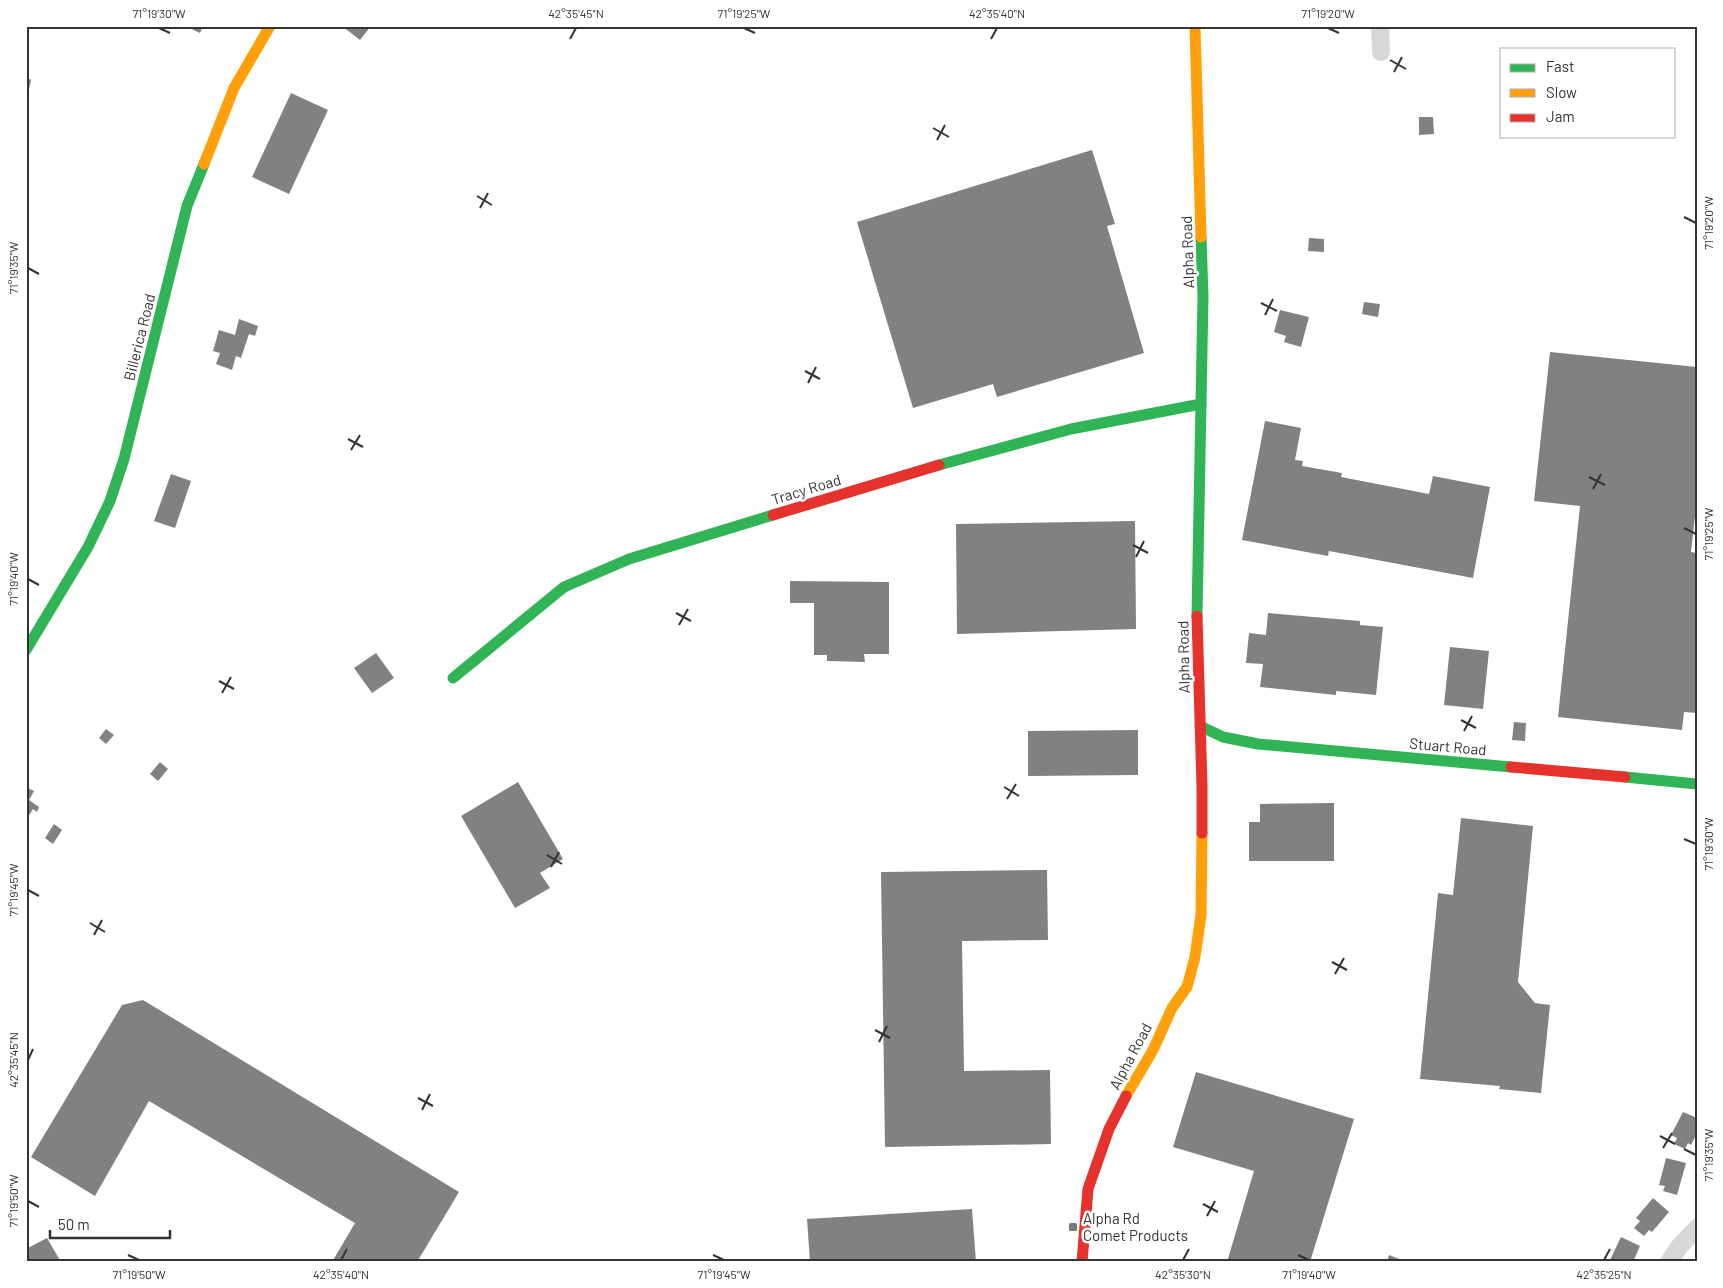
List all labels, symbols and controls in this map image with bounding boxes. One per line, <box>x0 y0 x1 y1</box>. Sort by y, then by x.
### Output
text: 71°19'30"W <box>132 6 186 20</box>
text: 42°35'45"N <box>548 6 604 20</box>
text: 71°19'25"W <box>718 6 771 20</box>
text: 42°35'40"N <box>969 6 1025 20</box>
text: 71°19'20"W <box>1301 6 1355 20</box>
legend <box>1500 48 1676 138</box>
text: Fast <box>1546 57 1574 75</box>
text: Slow <box>1546 83 1577 101</box>
text: Jam <box>1546 107 1575 125</box>
text: 71°19'20"W <box>1701 196 1715 250</box>
street label: Alpha Road <box>1177 215 1197 289</box>
text: 71°19'35"W <box>6 241 20 294</box>
street label: Billerica Road <box>119 292 159 382</box>
street label: Tracy Road <box>769 470 843 508</box>
text: 71°19'25"W <box>1701 507 1715 560</box>
text: 71°19'40"W <box>6 552 20 606</box>
street label: Alpha Road <box>1173 620 1193 694</box>
street label: Stuart Road <box>1409 734 1487 758</box>
text: 71°19'30"W <box>1701 817 1715 871</box>
text: 71°19'45"W <box>6 863 20 916</box>
street label: Alpha Road <box>1105 1020 1155 1092</box>
text: 42°35'45"N <box>6 1032 20 1088</box>
text: 71°19'35"W <box>1701 1128 1715 1181</box>
text: 71°19'50"W <box>6 1174 20 1228</box>
scale bar <box>50 1208 170 1240</box>
place label: Alpha Rd Comet Products <box>1083 1209 1188 1244</box>
text: 50 m <box>58 1215 90 1233</box>
marker: Alpha Rd Comet Products <box>1067 1221 1079 1233</box>
text: 71°19'50"W <box>112 1267 166 1281</box>
text: 42°35'40"N <box>313 1267 369 1281</box>
text: 71°19'45"W <box>698 1267 751 1281</box>
text: 42°35'30"N <box>1155 1267 1211 1281</box>
text: 71°19'40"W <box>1282 1267 1336 1281</box>
text: 42°35'25"N <box>1576 1267 1632 1281</box>

